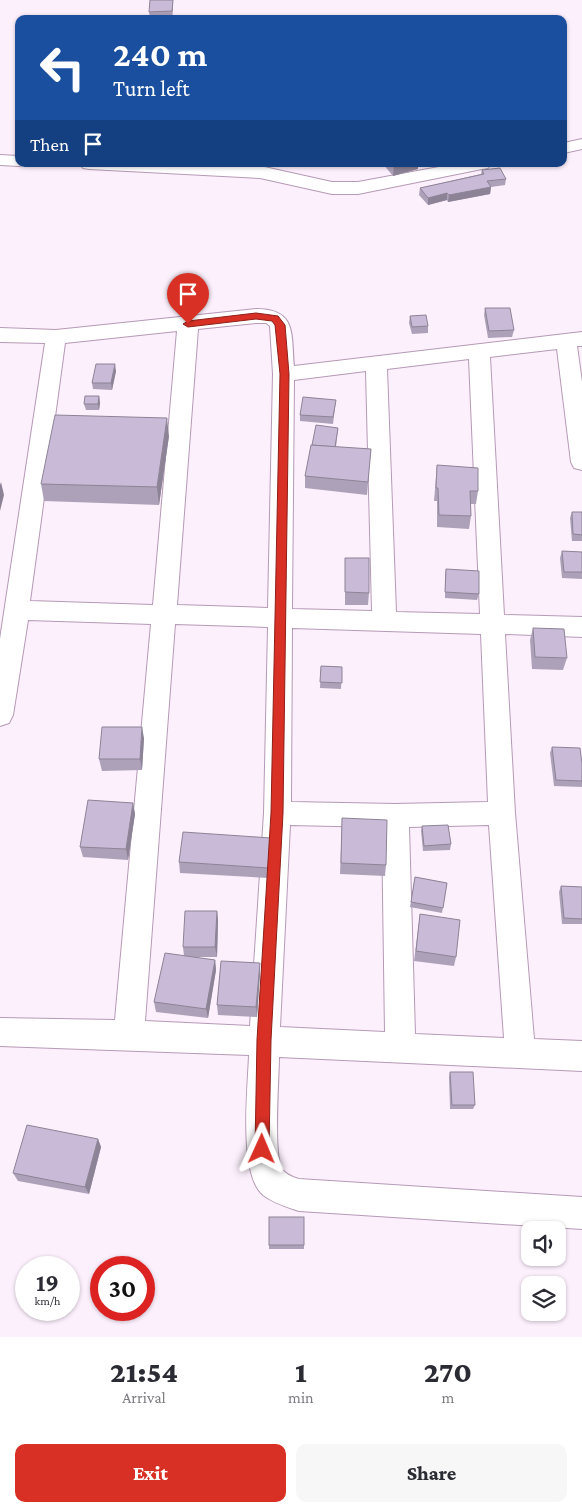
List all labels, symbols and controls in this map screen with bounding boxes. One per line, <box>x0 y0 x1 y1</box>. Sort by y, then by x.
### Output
icon: left <box>30 35 95 100</box>
text: 240 m <box>113 35 207 74</box>
text: Turn left <box>113 76 190 101</box>
icon: arrive <box>79 130 107 158</box>
text: Then <box>30 134 69 155</box>
pin <box>167 273 209 324</box>
icon: arrive <box>174 280 202 308</box>
position arrow <box>235 1122 287 1174</box>
map controls <box>521 1221 566 1321</box>
button: sound <box>521 1221 566 1266</box>
speed limit sign: 30 <box>90 1256 155 1321</box>
text: 19 <box>36 1269 59 1296</box>
button: layers <box>521 1276 566 1321</box>
text: km/h <box>35 1294 60 1308</box>
text: 21:54 <box>110 1355 178 1388</box>
text: 1 <box>295 1355 307 1388</box>
text: 270 <box>424 1355 472 1388</box>
text: Arrival <box>122 1389 166 1406</box>
text: min <box>288 1389 314 1406</box>
text: m <box>441 1389 454 1406</box>
button: Exit <box>15 1444 286 1502</box>
button: Share <box>296 1444 567 1502</box>

